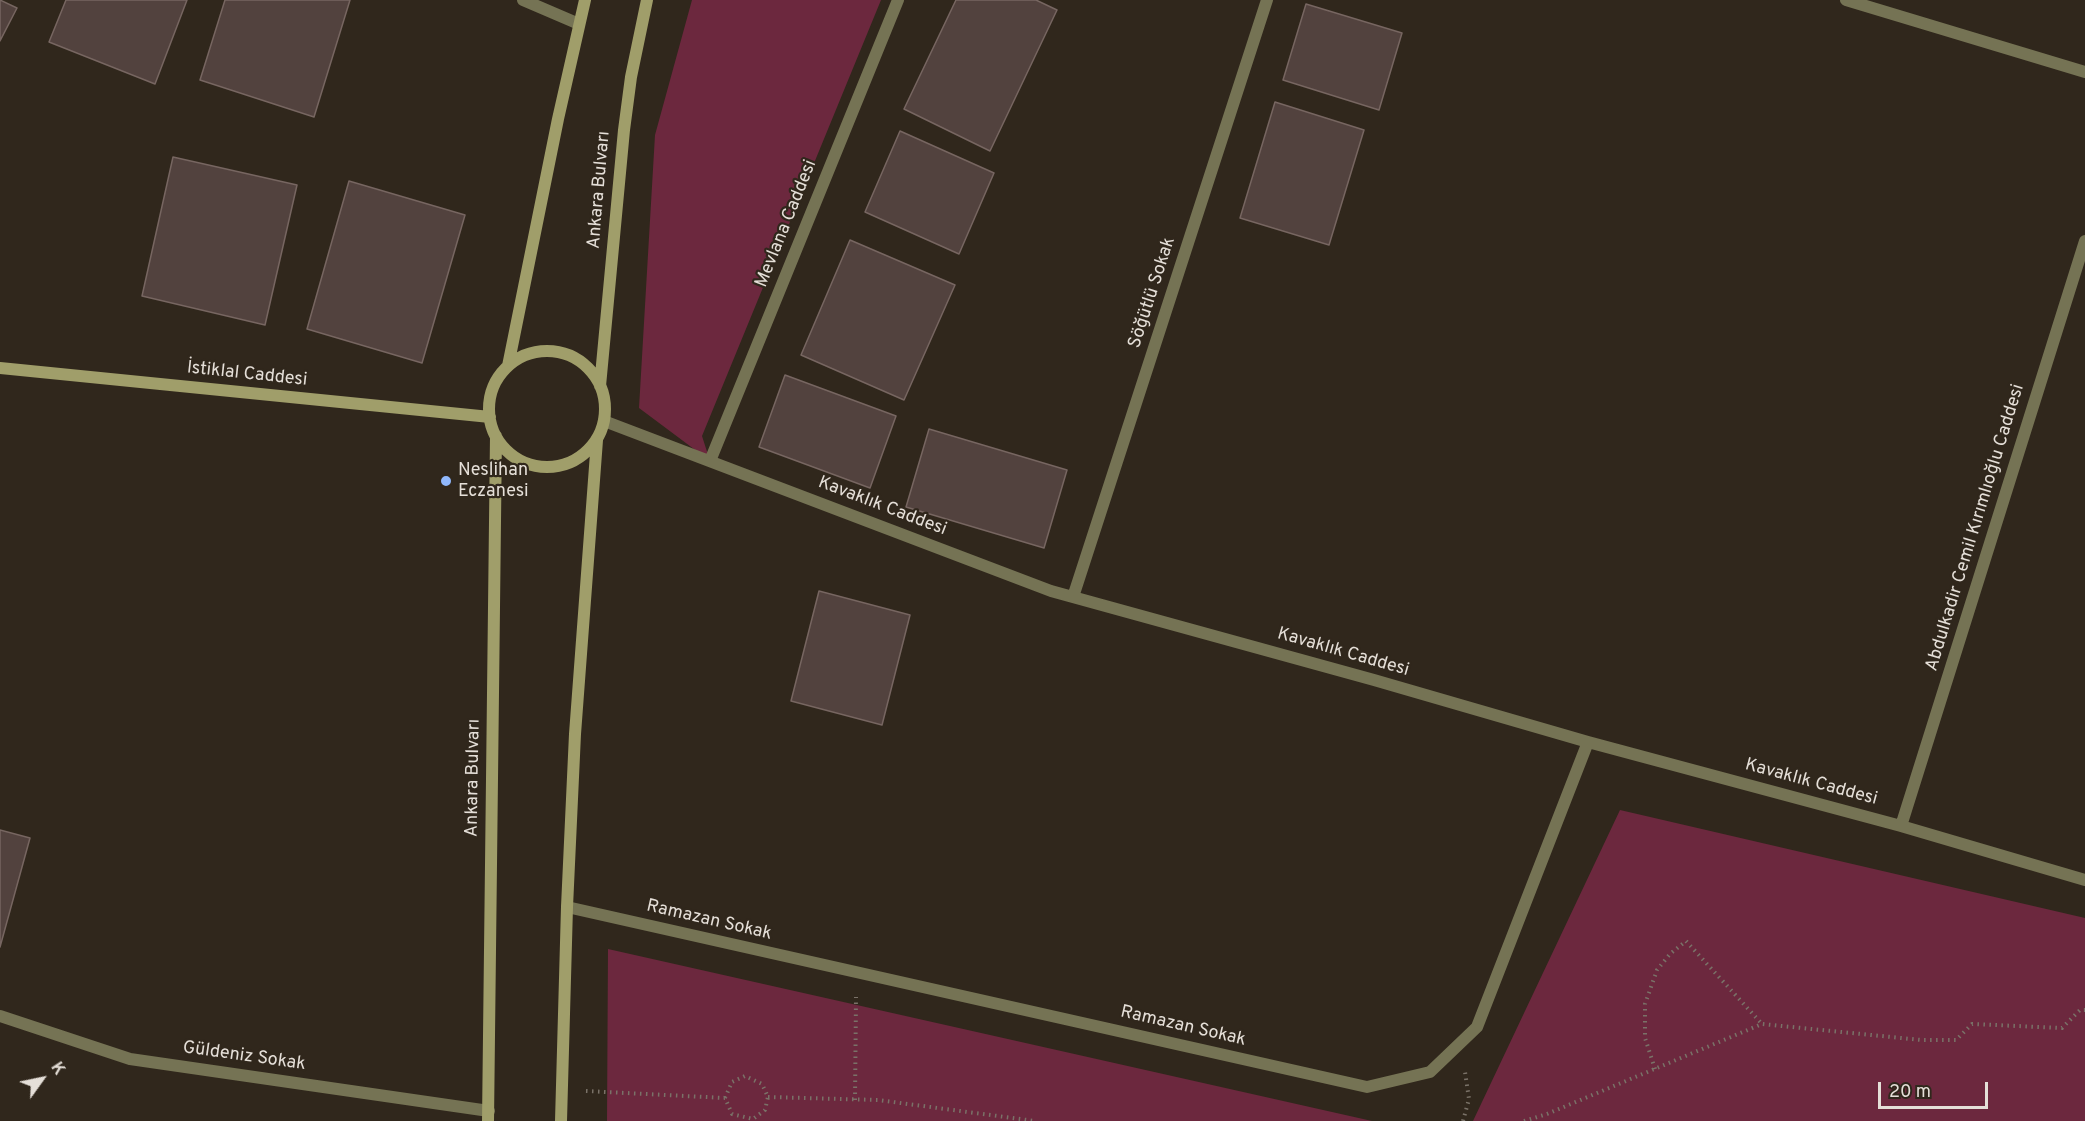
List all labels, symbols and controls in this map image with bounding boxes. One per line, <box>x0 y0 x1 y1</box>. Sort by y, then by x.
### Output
street label: Ankara Bulvarı <box>584 130 616 250</box>
street label: Mevlana Caddesi <box>752 157 822 291</box>
street label: Söğütlü Sokak <box>1125 235 1181 351</box>
street label: İstiklal Caddesi <box>186 358 308 392</box>
street label: Abdulkadir Cemil Kırımlıoğlu Caddesi <box>1922 382 2030 674</box>
place label: Neslihan Eczanesi <box>458 460 529 502</box>
street label: Kavaklık Caddesi <box>815 473 949 541</box>
marker: Neslihan Eczanesi <box>439 474 453 488</box>
street label: Kavaklık Caddesi <box>1275 624 1411 682</box>
street label: Ankara Bulvarı <box>462 719 486 837</box>
street label: Kavaklık Caddesi <box>1742 755 1880 811</box>
street label: Ramazan Sokak <box>644 896 774 946</box>
street label: Ramazan Sokak <box>1118 1002 1248 1052</box>
street label: Güldeniz Sokak <box>181 1038 307 1076</box>
north arrow <box>12 1049 72 1109</box>
text: K <box>46 1059 69 1079</box>
scale bar <box>1881 1070 1990 1108</box>
text: 20 m <box>1889 1081 1931 1104</box>

